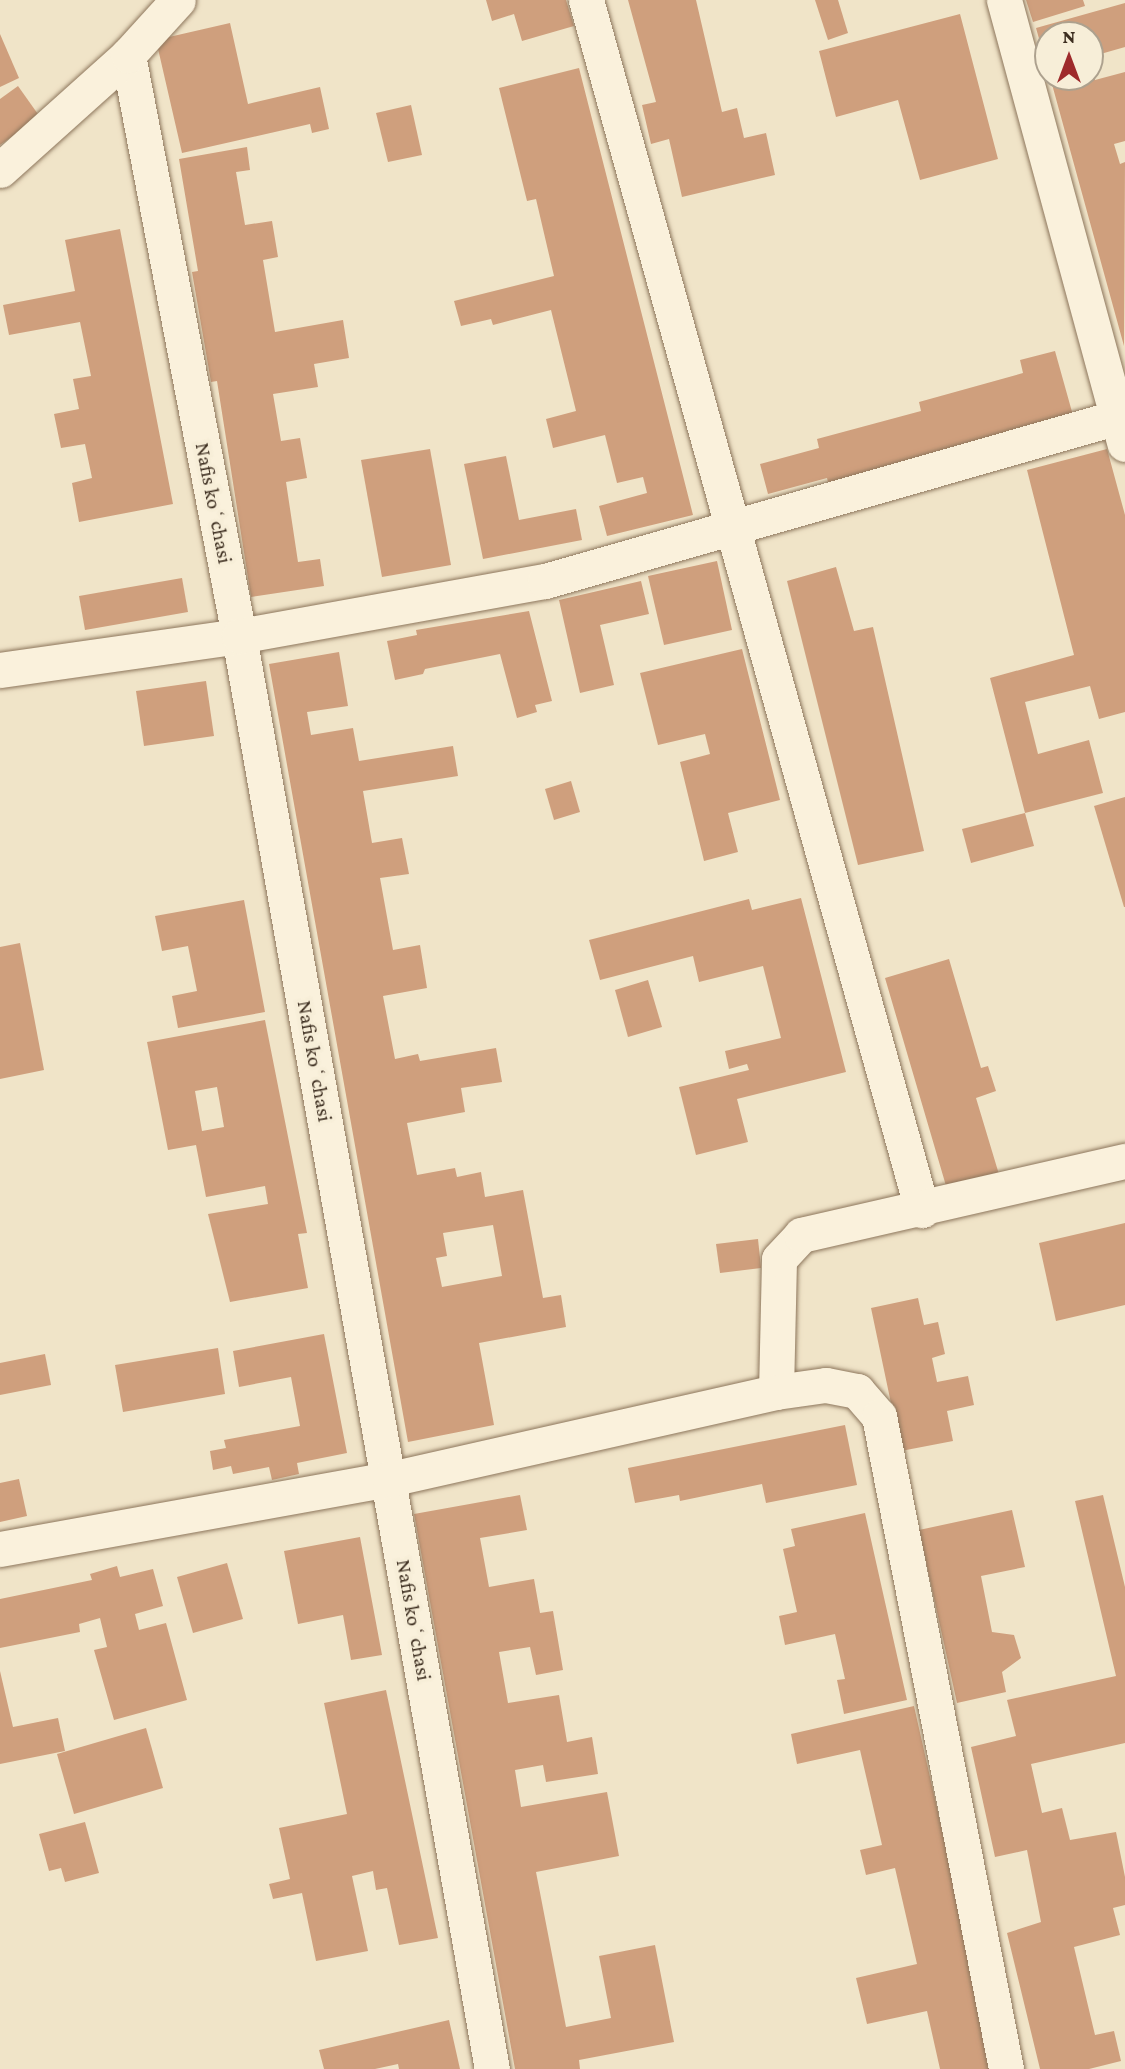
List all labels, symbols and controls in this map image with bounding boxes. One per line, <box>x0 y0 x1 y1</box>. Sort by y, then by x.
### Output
north arrow <box>1034 21 1104 91</box>
text: N <box>1063 26 1075 47</box>
street label: Nafis koʻchasi <box>190 440 238 566</box>
street label: Nafis koʻchasi <box>292 998 338 1124</box>
street label: Nafis koʻchasi <box>391 1557 437 1683</box>

